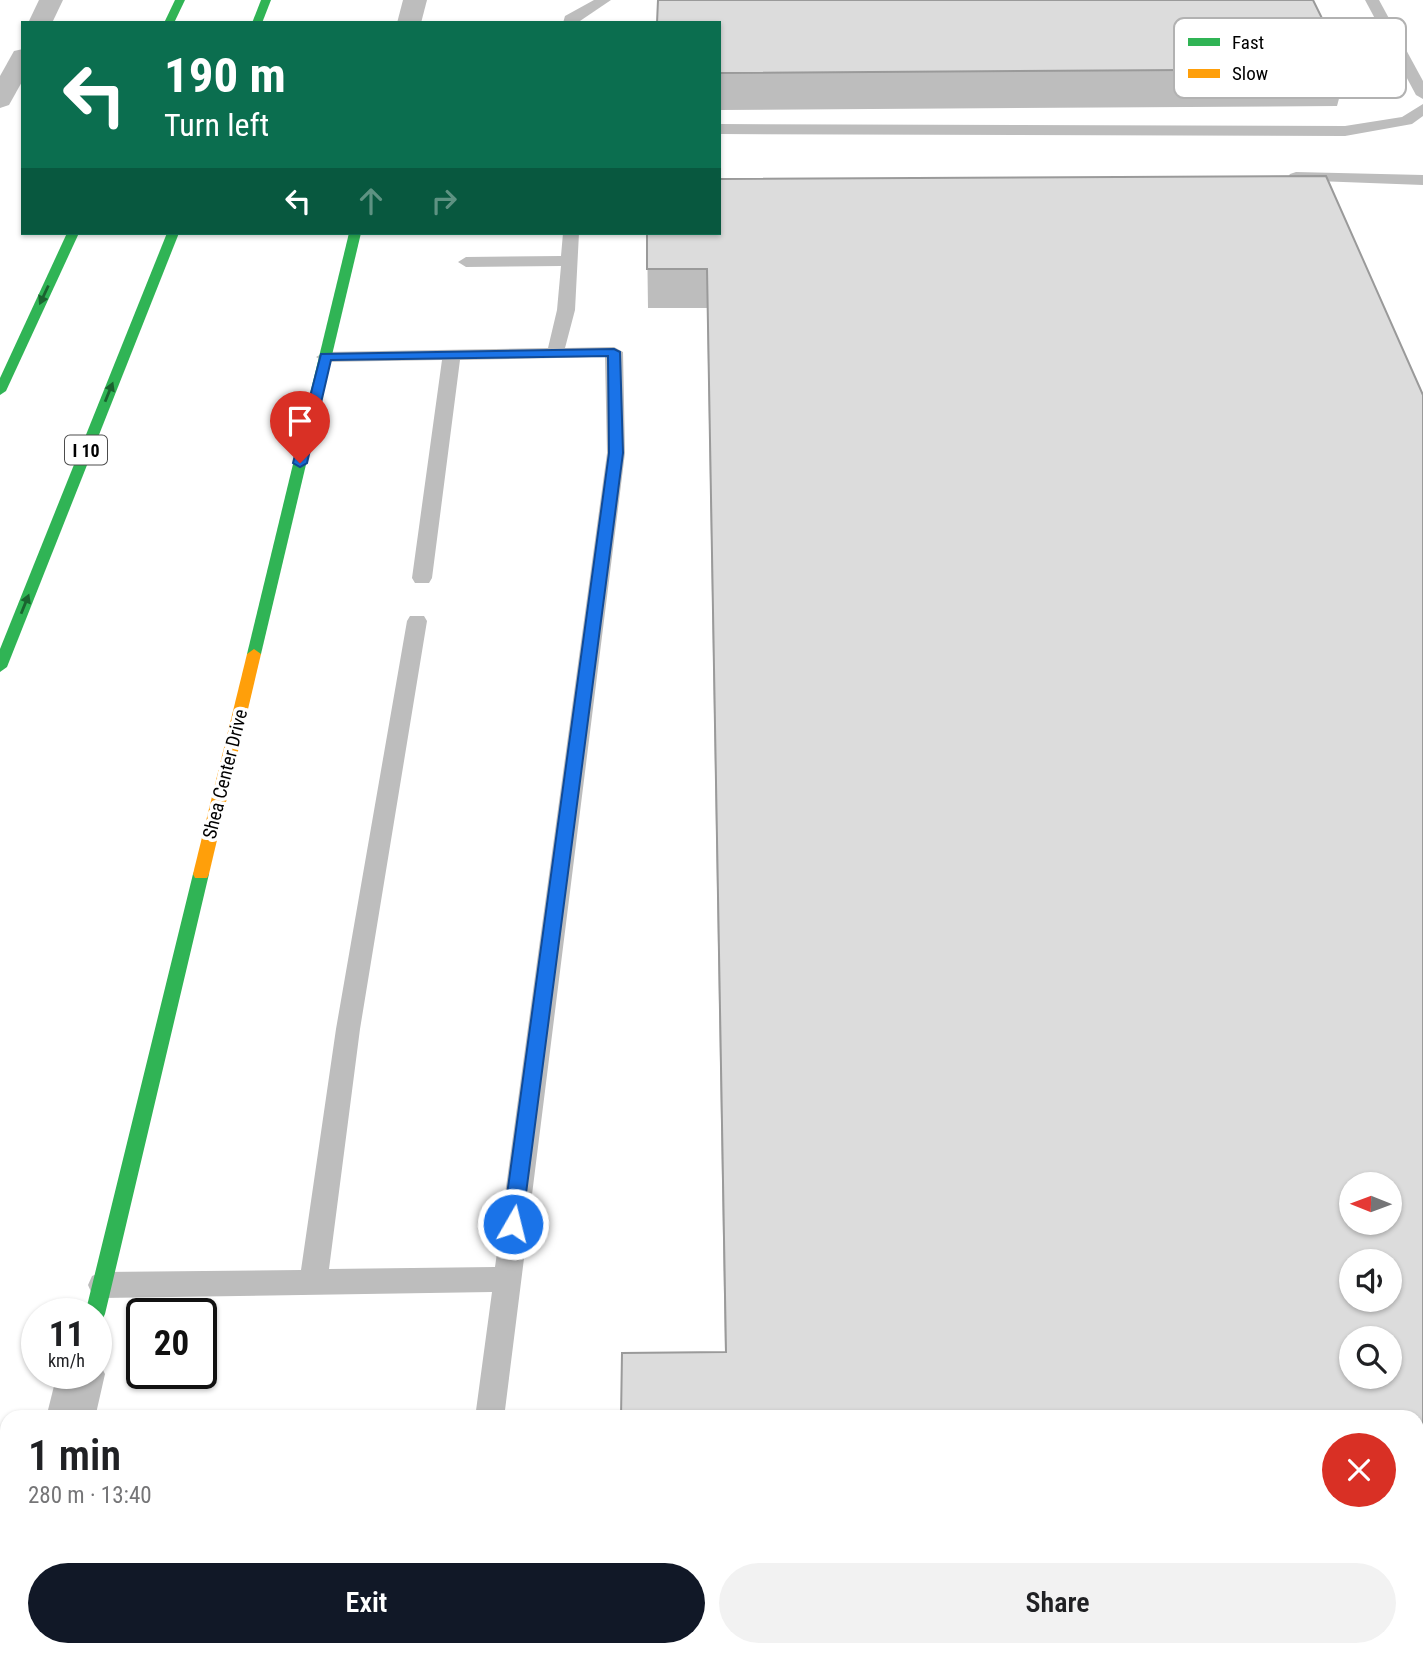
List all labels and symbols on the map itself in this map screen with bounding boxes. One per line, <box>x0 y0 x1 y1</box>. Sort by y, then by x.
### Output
legend <box>1174 18 1406 98</box>
text: Fast <box>1232 31 1264 54</box>
text: Slow <box>1232 62 1268 85</box>
one-way arrow <box>38 285 50 305</box>
one-way arrow <box>104 382 115 403</box>
pin <box>270 391 330 463</box>
road number: I 10 <box>65 436 107 464</box>
one-way arrow <box>20 593 31 614</box>
street label: Shea Center Drive <box>198 707 252 841</box>
north arrow <box>1339 1172 1402 1236</box>
position arrow <box>476 1187 550 1261</box>
speed limit sign: 20 <box>126 1298 217 1389</box>

